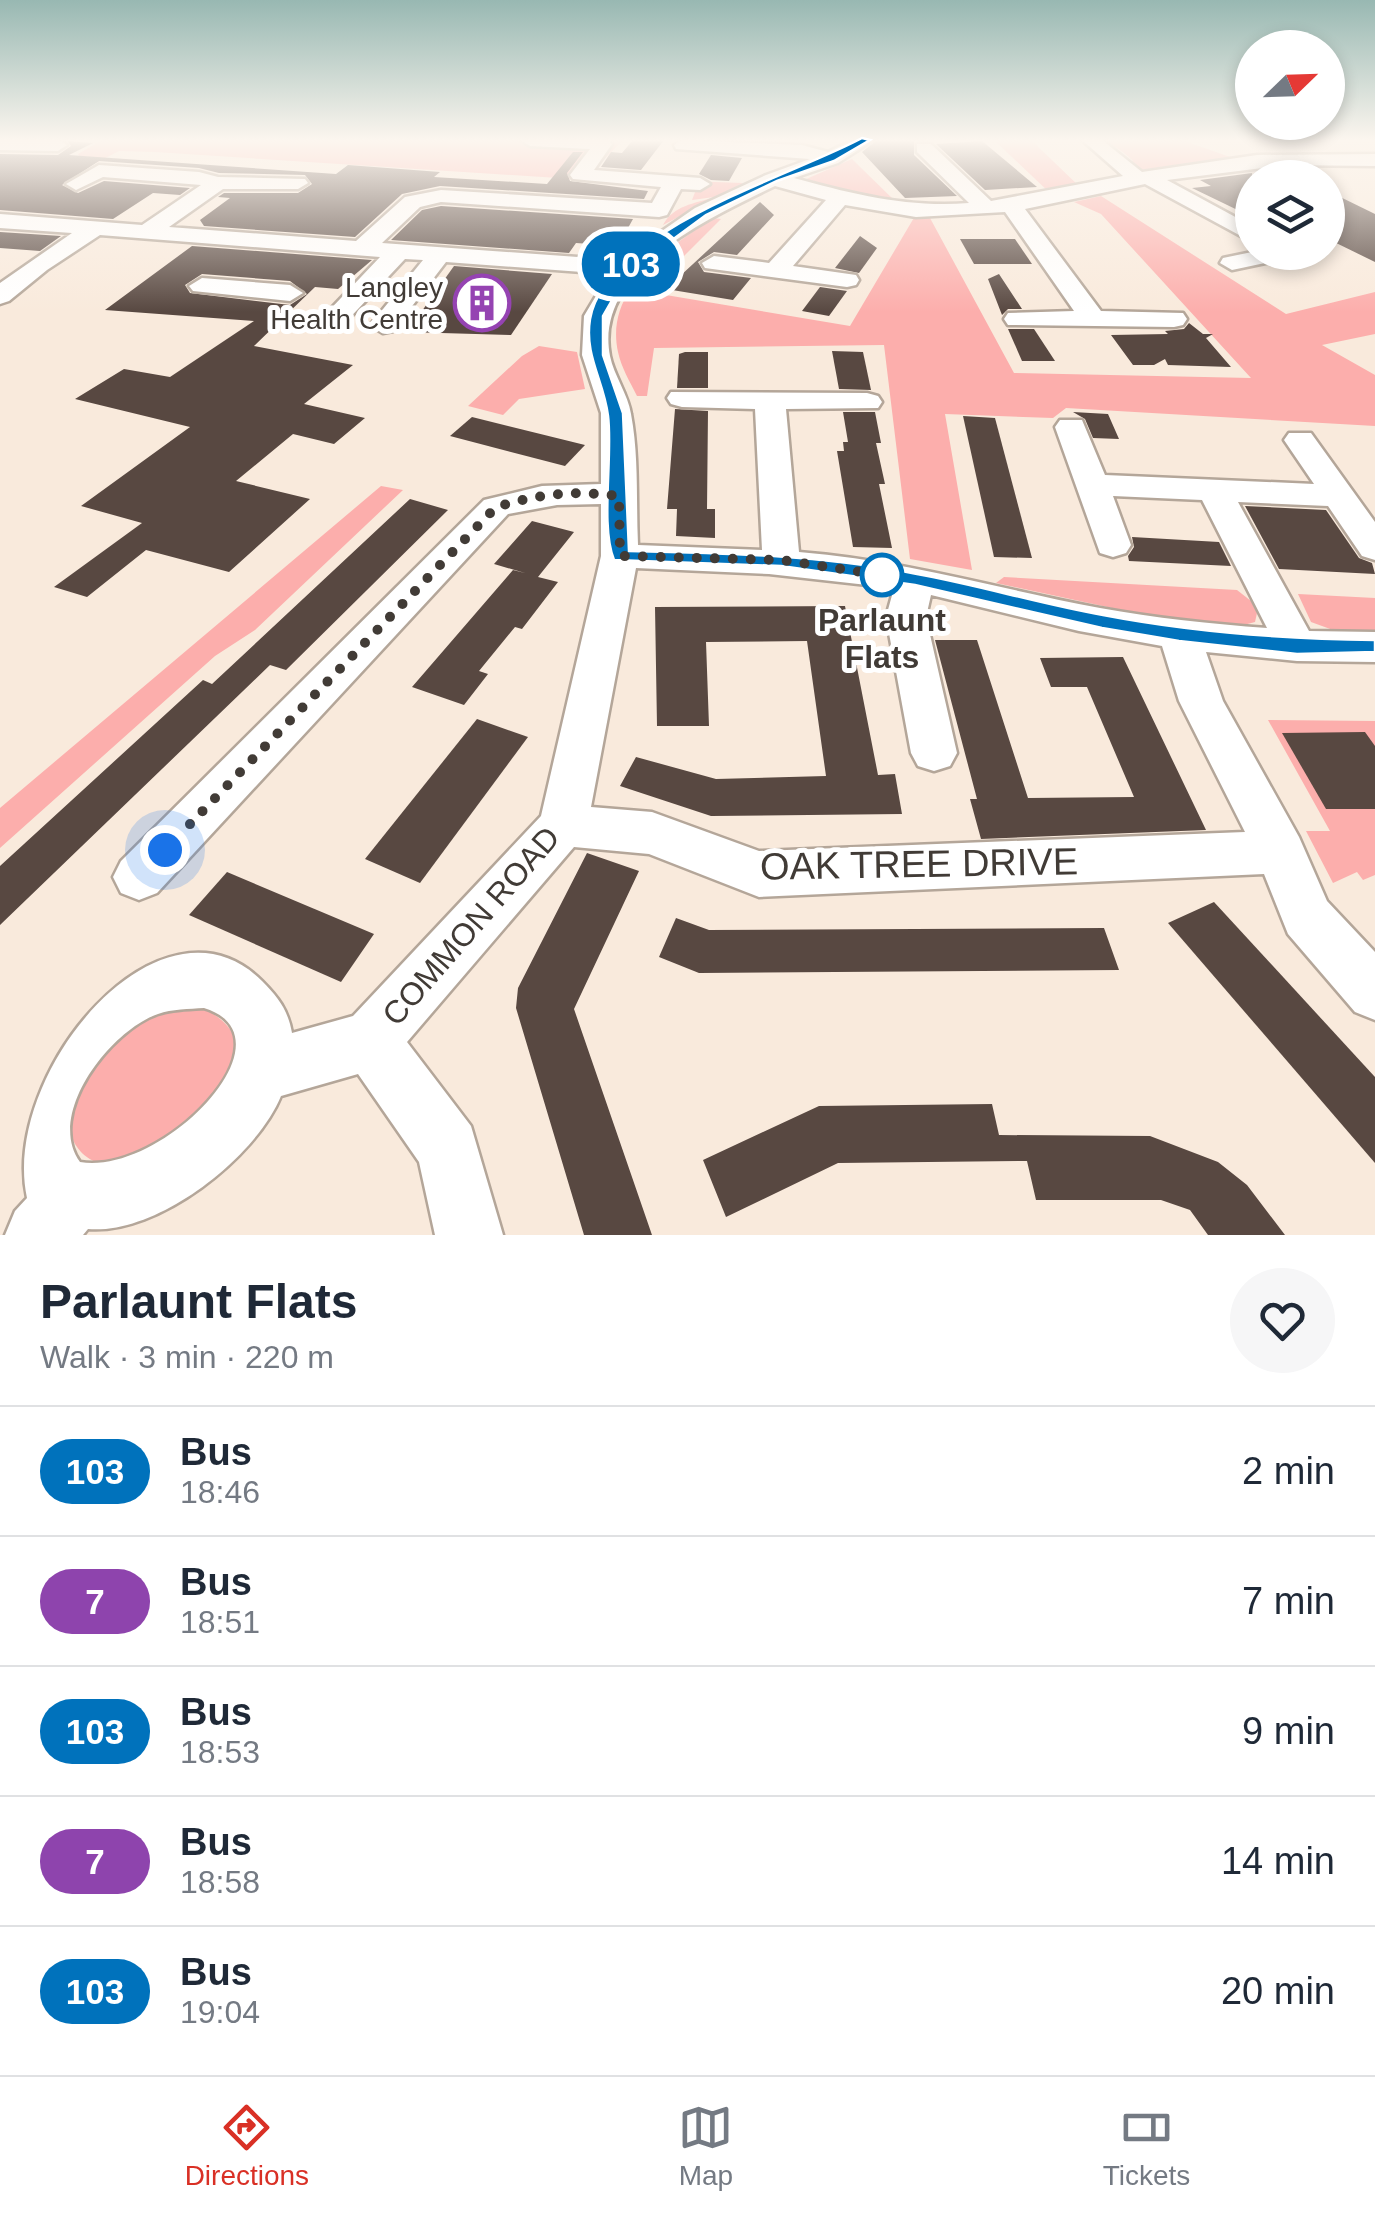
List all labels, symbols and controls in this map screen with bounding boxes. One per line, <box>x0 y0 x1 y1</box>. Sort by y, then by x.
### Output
north arrow <box>1235 30 1345 140</box>
map controls <box>1235 30 1345 270</box>
button: layers <box>1235 160 1345 270</box>
line badge: 103 <box>574 232 688 296</box>
text: 103 <box>602 245 660 284</box>
place label: Langley Health Centre <box>270 272 443 335</box>
building icon: Langley Health Centre <box>452 273 512 333</box>
marker: Parlaunt Flats <box>861 554 903 596</box>
place label: Parlaunt Flats <box>818 602 946 675</box>
street label: COMMON ROAD <box>375 820 567 1032</box>
your location <box>140 825 190 875</box>
street label: OAK TREE DRIVE <box>760 840 1078 888</box>
button: heart <box>1230 1268 1335 1373</box>
text: Parlaunt Flats <box>40 1275 357 1328</box>
text: Walk · 3 min · 220 m <box>40 1339 334 1375</box>
text: Bus <box>180 1431 252 1473</box>
text: 2 min <box>1242 1450 1335 1492</box>
text: 103 <box>66 1452 124 1491</box>
text: 18:46 <box>180 1474 260 1510</box>
text: Bus <box>180 1561 252 1603</box>
text: 7 min <box>1242 1580 1335 1622</box>
text: 7 <box>85 1582 105 1621</box>
text: 18:51 <box>180 1604 260 1640</box>
text: Bus <box>180 1691 252 1733</box>
text: 9 min <box>1242 1710 1335 1752</box>
text: 103 <box>66 1712 124 1751</box>
text: 18:53 <box>180 1734 260 1770</box>
text: Bus <box>180 1821 252 1863</box>
text: 14 min <box>1221 1840 1335 1882</box>
text: 7 <box>85 1842 105 1881</box>
text: 18:58 <box>180 1864 260 1900</box>
text: Bus <box>180 1951 252 1993</box>
text: 20 min <box>1221 1970 1335 2012</box>
text: 103 <box>66 1972 124 2011</box>
text: 19:04 <box>180 1994 260 2030</box>
tab: Directions <box>185 2100 309 2192</box>
tab: Map <box>678 2100 733 2192</box>
tab: Tickets <box>1103 2100 1190 2192</box>

